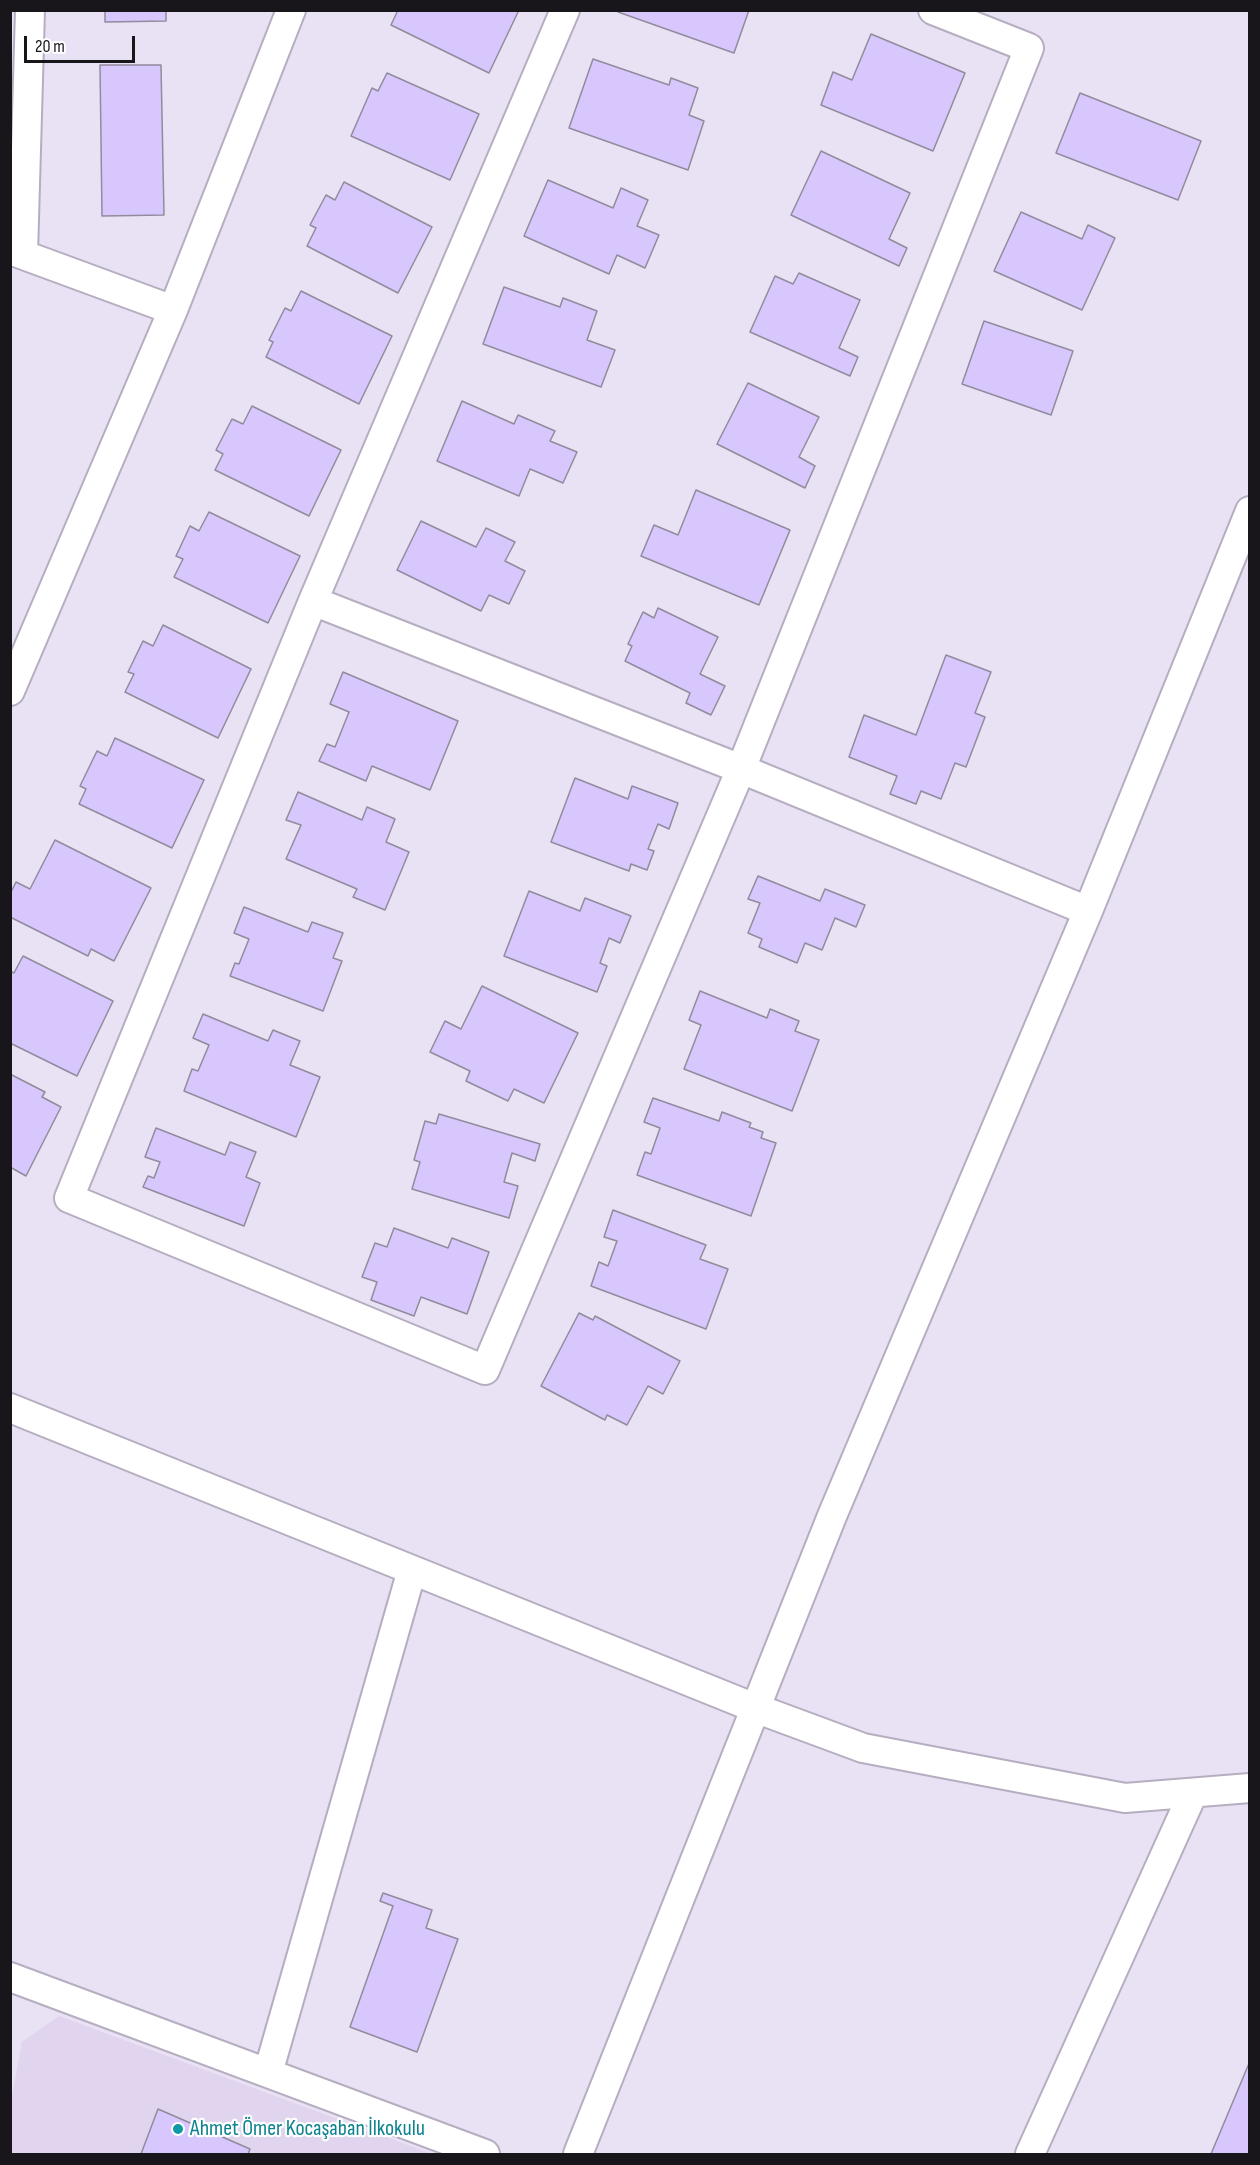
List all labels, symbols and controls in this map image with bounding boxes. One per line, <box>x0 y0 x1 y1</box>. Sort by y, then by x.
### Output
scale bar <box>27 24 138 62</box>
text: 20 m <box>35 36 65 57</box>
place label: Ahmet Ömer Kocaşaban İlkokulu <box>190 2116 425 2142</box>
marker: Ahmet Ömer Kocaşaban İlkokulu <box>171 2122 185 2136</box>

